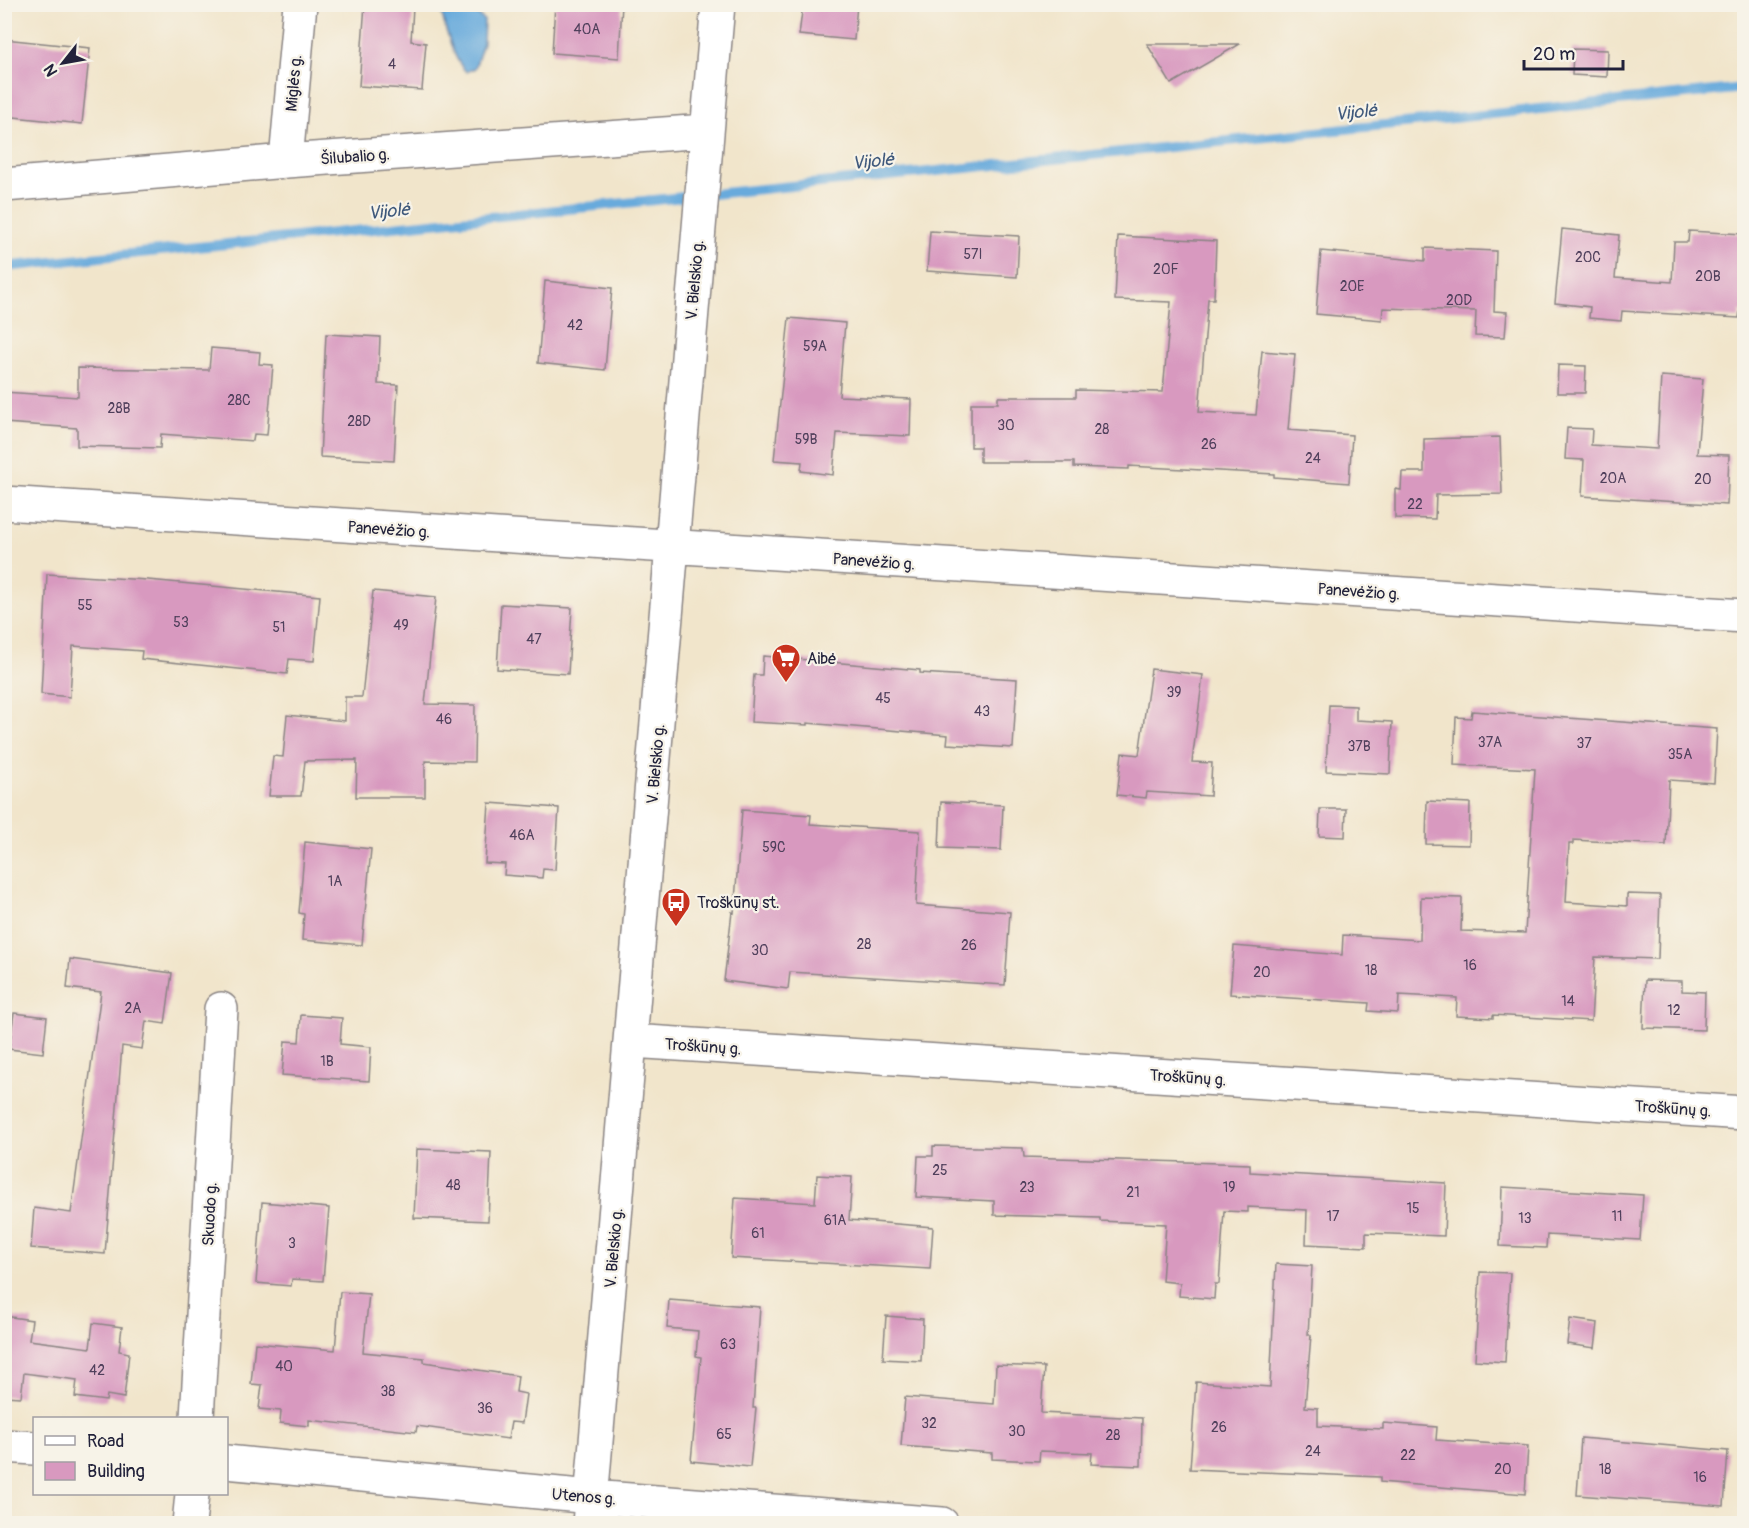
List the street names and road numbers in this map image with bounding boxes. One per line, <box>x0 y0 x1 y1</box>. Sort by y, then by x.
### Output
street label: Miglės g. <box>282 54 306 112</box>
street label: Šilubalio g. <box>320 144 391 169</box>
street label: V. Bielskio g. <box>682 239 708 321</box>
street label: Panevėžio g. <box>347 517 431 543</box>
street label: Panevėžio g. <box>832 549 916 575</box>
street label: Panevėžio g. <box>1317 579 1401 605</box>
street label: V. Bielskio g. <box>643 723 669 805</box>
street label: Troškūnų g. <box>664 1034 742 1060</box>
street label: Troškūnų g. <box>1149 1065 1227 1091</box>
street label: Troškūnų g. <box>1634 1096 1712 1122</box>
street label: Skuodo g. <box>198 1182 222 1246</box>
street label: V. Bielskio g. <box>601 1207 627 1289</box>
street label: Utenos g. <box>551 1484 617 1510</box>

